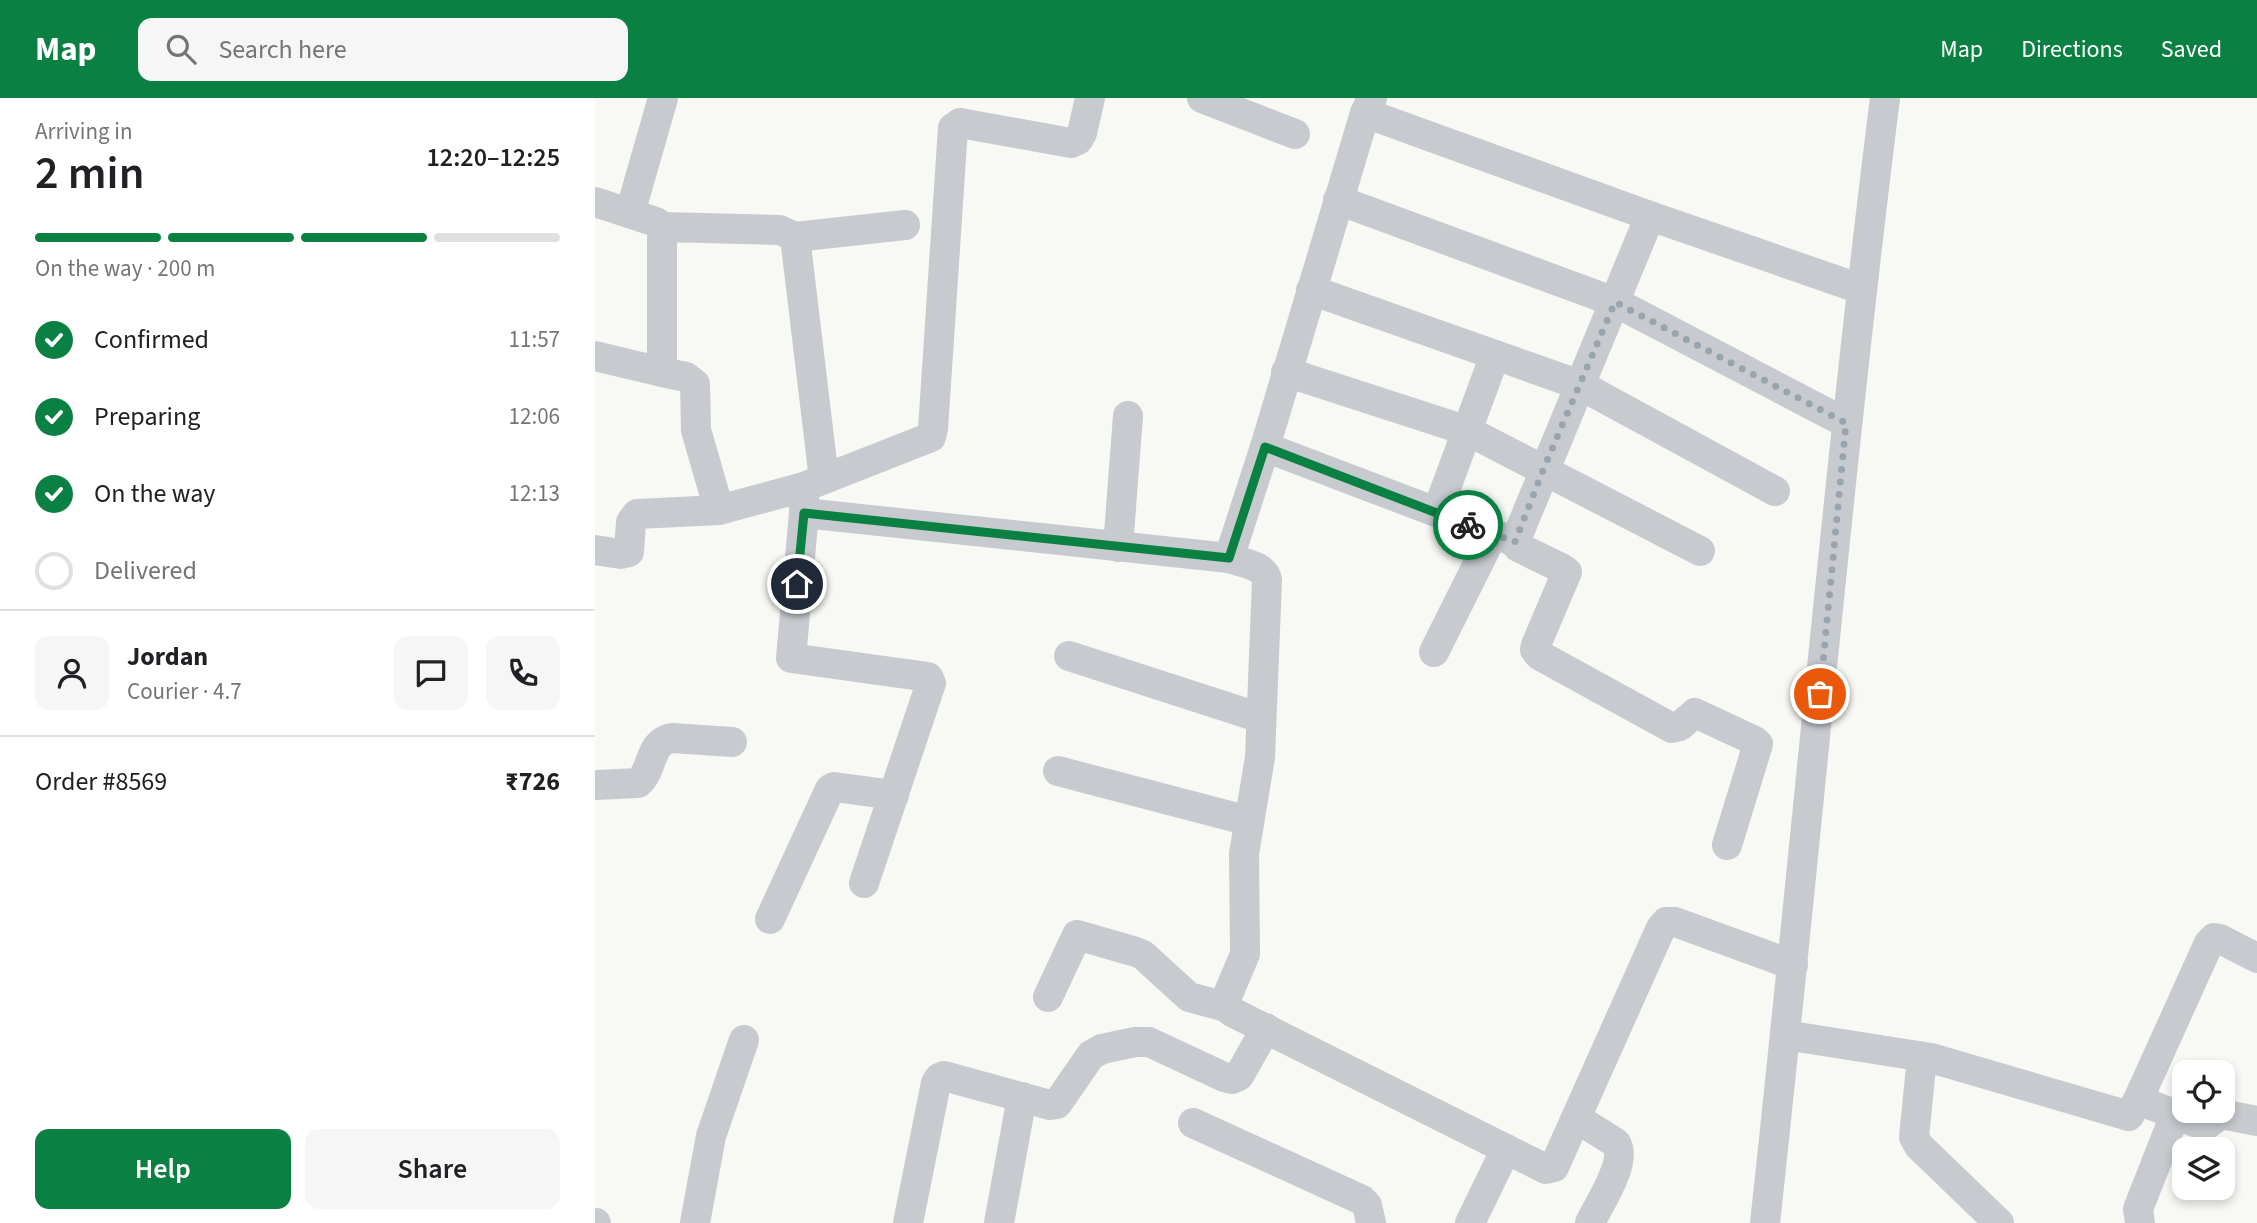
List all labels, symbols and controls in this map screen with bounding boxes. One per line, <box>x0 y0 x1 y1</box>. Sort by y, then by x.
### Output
search box <box>138 18 628 81</box>
text: Map <box>35 26 96 73</box>
icon: search <box>162 30 200 68</box>
text: Search here <box>218 31 347 68</box>
text: Map <box>1940 32 1983 67</box>
text: Directions <box>2021 32 2123 67</box>
text: Saved <box>2161 32 2222 67</box>
text: Arriving in <box>35 115 133 148</box>
text: 12:20–12:25 <box>427 139 560 176</box>
text: 2 min <box>35 141 144 206</box>
text: On the way · 200 m <box>35 252 215 285</box>
icon: check <box>35 321 73 359</box>
text: Confirmed <box>94 321 209 358</box>
text: 11:57 <box>509 323 560 356</box>
icon: check <box>35 398 73 436</box>
text: Preparing <box>94 398 200 435</box>
text: 12:06 <box>509 400 560 433</box>
icon: check <box>35 475 73 513</box>
text: On the way <box>94 475 215 512</box>
text: 12:13 <box>509 477 560 510</box>
courier <box>1433 490 1503 560</box>
icon: bike <box>1449 506 1487 544</box>
text: Delivered <box>94 552 197 589</box>
pin <box>767 554 827 614</box>
icon: home <box>778 565 816 603</box>
button: person <box>35 636 109 710</box>
button: chat <box>394 636 468 710</box>
button: phone <box>486 636 560 710</box>
text: Jordan <box>127 638 208 675</box>
pin <box>1790 664 1850 724</box>
text: Courier · 4.7 <box>127 675 242 708</box>
icon: bag <box>1801 675 1839 713</box>
text: Order #8569 <box>35 763 167 800</box>
text: ₹726 <box>505 763 560 800</box>
map controls <box>2172 1060 2235 1200</box>
button: locate <box>2172 1060 2235 1123</box>
button: Help <box>35 1129 291 1209</box>
button: Share <box>305 1129 560 1209</box>
button: layers <box>2172 1137 2235 1200</box>

